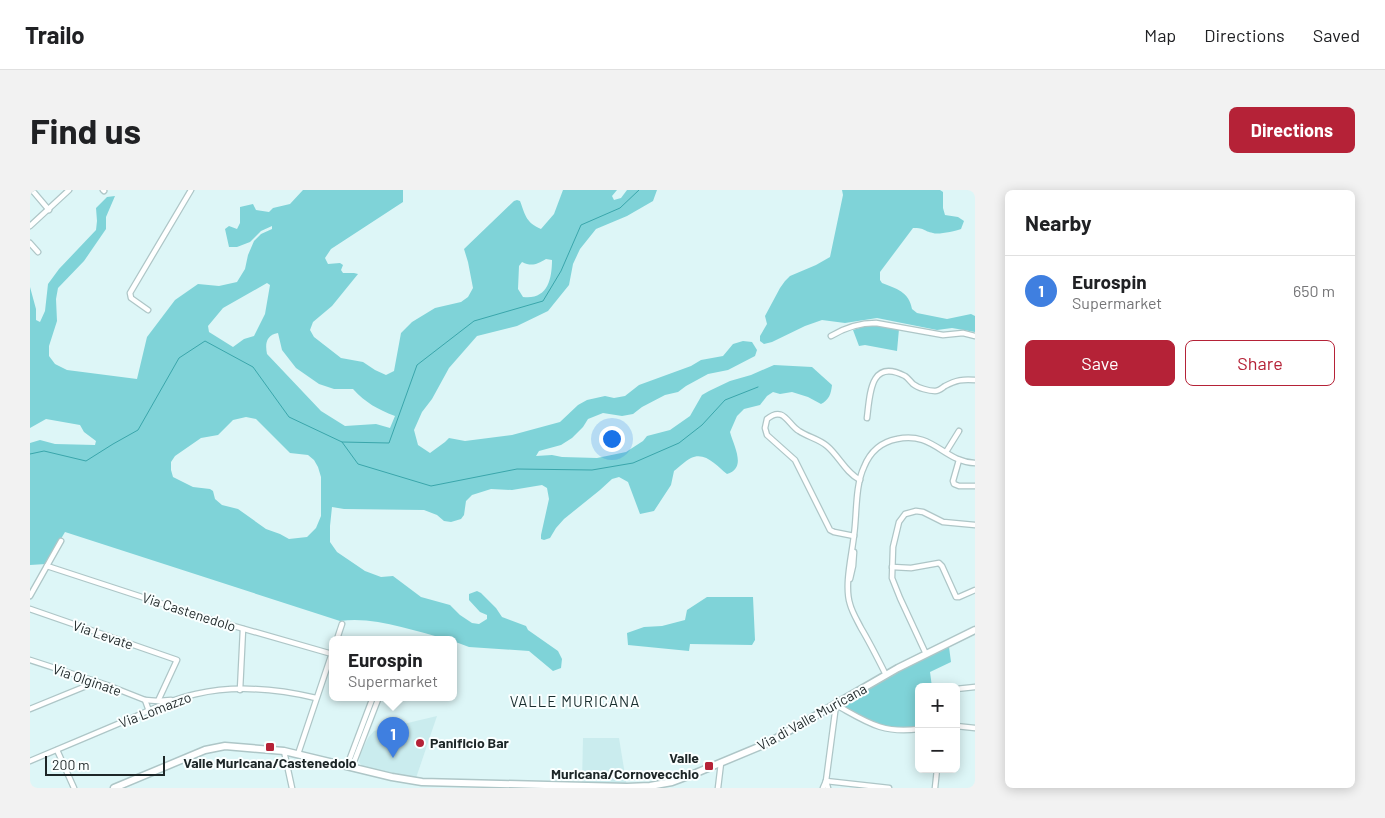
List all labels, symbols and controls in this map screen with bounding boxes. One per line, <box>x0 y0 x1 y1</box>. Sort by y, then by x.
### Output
text: Trailo <box>25 20 85 49</box>
text: Map <box>1144 24 1176 46</box>
text: Directions <box>1204 24 1285 46</box>
text: Saved <box>1313 24 1360 46</box>
button: Directions <box>1229 107 1355 153</box>
text: Find us <box>30 109 141 151</box>
text: Nearby <box>1025 210 1091 235</box>
text: Eurospin <box>1072 270 1147 293</box>
text: 1 <box>1038 281 1044 300</box>
text: 650 m <box>1293 281 1335 300</box>
text: Supermarket <box>1072 293 1162 312</box>
button: Save <box>1025 340 1175 386</box>
button: Share <box>1185 340 1335 386</box>
your location <box>599 426 625 452</box>
street label: Via Castenedolo <box>140 588 238 635</box>
street label: Via Levate <box>71 616 136 653</box>
popup <box>329 636 457 701</box>
text: Eurospin <box>348 648 423 671</box>
street label: Via Olginate <box>50 660 124 699</box>
text: Supermarket <box>348 671 438 690</box>
street label: Via di Valle Muricana <box>754 679 869 754</box>
map controls <box>915 683 960 773</box>
button: + <box>915 683 960 728</box>
street label: Via Lomazzo <box>116 688 193 731</box>
district label: VALLE MURICANA <box>510 692 640 710</box>
pin: 1 <box>377 717 409 758</box>
button: − <box>915 728 960 773</box>
place label: Panificio Bar <box>430 734 510 751</box>
marker: Panificio Bar <box>414 737 426 749</box>
marker: Valle Muricana/Castenedolo <box>264 741 276 753</box>
place label: Valle Muricana/Cornovecchio <box>551 749 699 782</box>
scale bar <box>45 753 165 776</box>
place label: Valle Muricana/Castenedolo <box>183 754 357 771</box>
text: 200 m <box>52 756 90 773</box>
marker: Valle Muricana/Cornovecchio <box>703 760 715 772</box>

